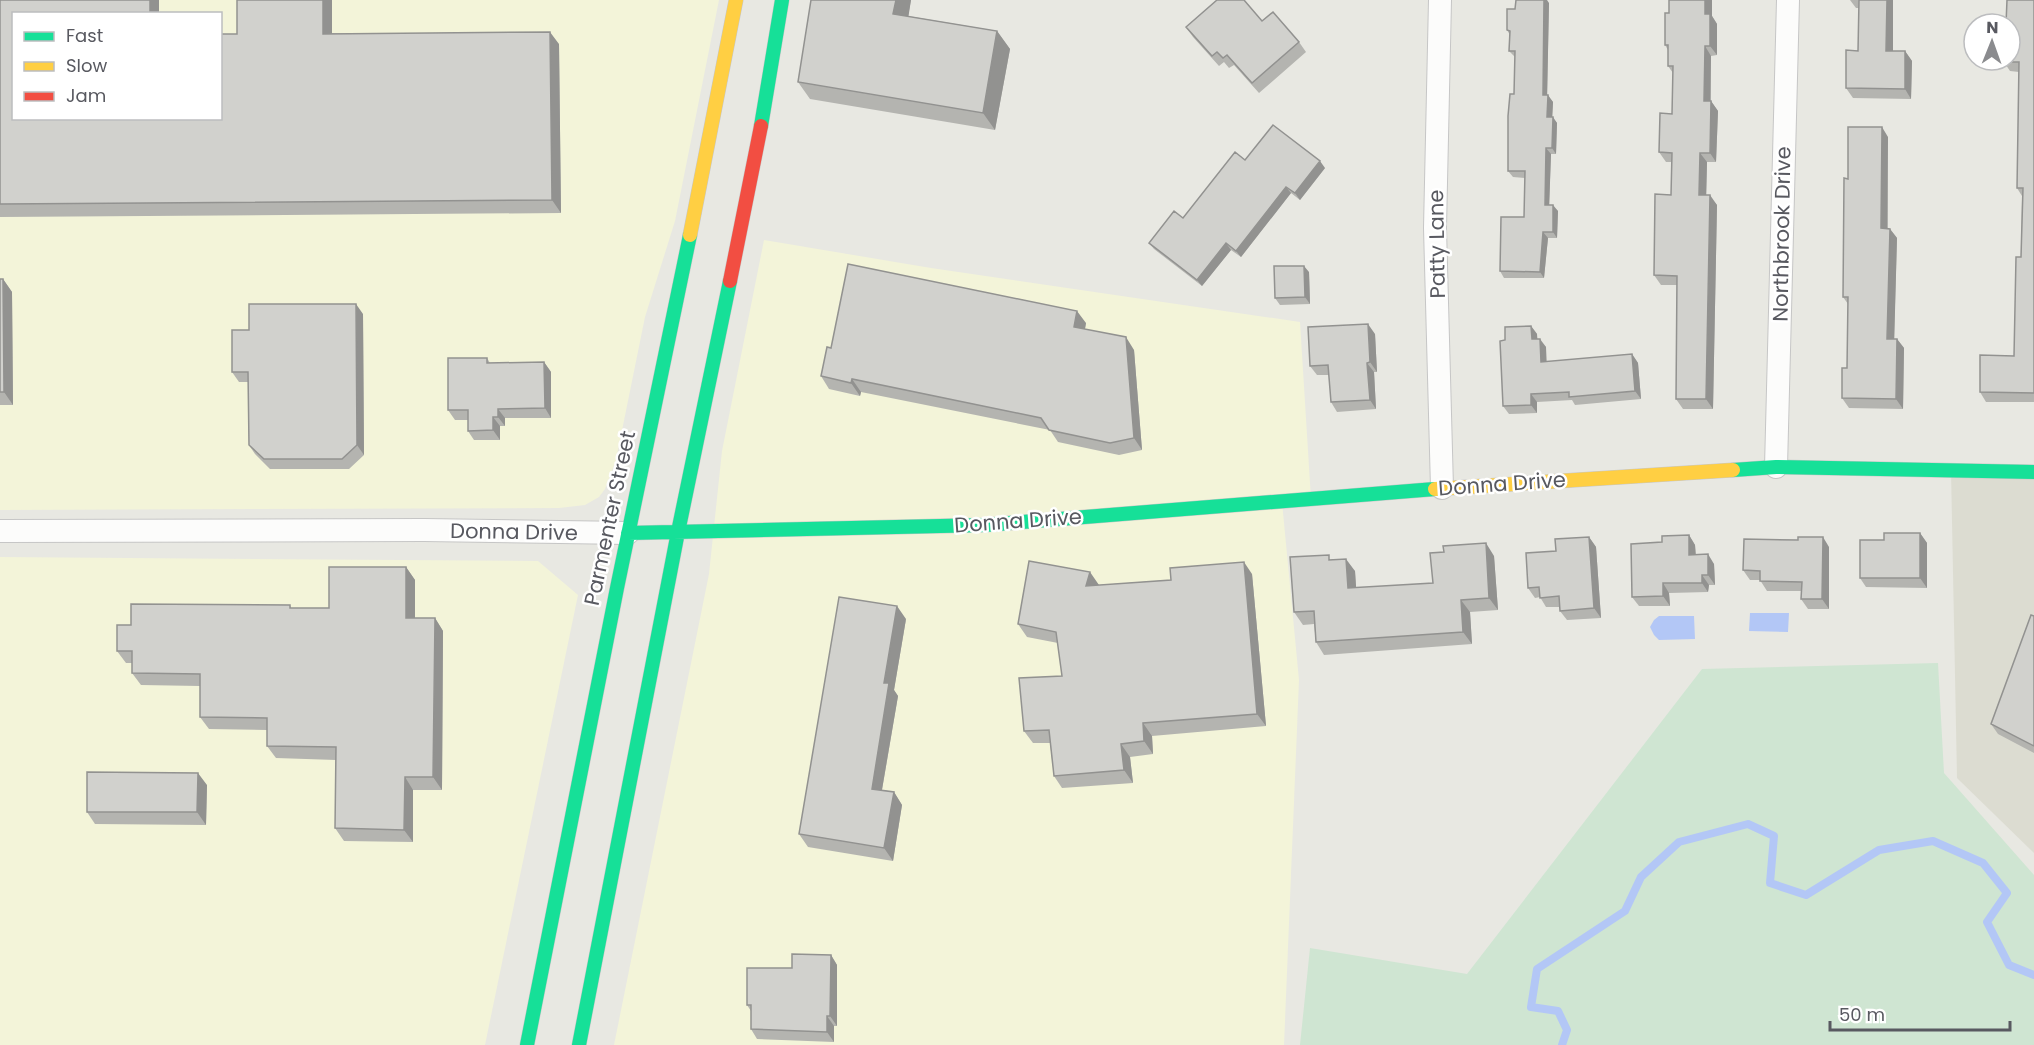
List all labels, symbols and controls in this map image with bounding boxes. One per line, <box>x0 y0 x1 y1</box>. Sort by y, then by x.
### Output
legend <box>12 12 222 120</box>
north arrow <box>1962 12 2022 72</box>
text: N <box>1986 16 1998 39</box>
text: Fast <box>66 23 103 48</box>
text: Slow <box>66 53 108 78</box>
text: Jam <box>66 83 106 108</box>
street label: Northbrook Drive <box>1765 146 1798 322</box>
street label: Patty Lane <box>1421 189 1452 299</box>
street label: Parmenter Street <box>577 428 642 608</box>
street label: Donna Drive <box>1437 465 1567 502</box>
street label: Donna Drive <box>953 502 1083 539</box>
street label: Donna Drive <box>450 516 578 547</box>
scale bar <box>1830 994 2010 1032</box>
text: 50 m <box>1839 1002 1885 1027</box>

